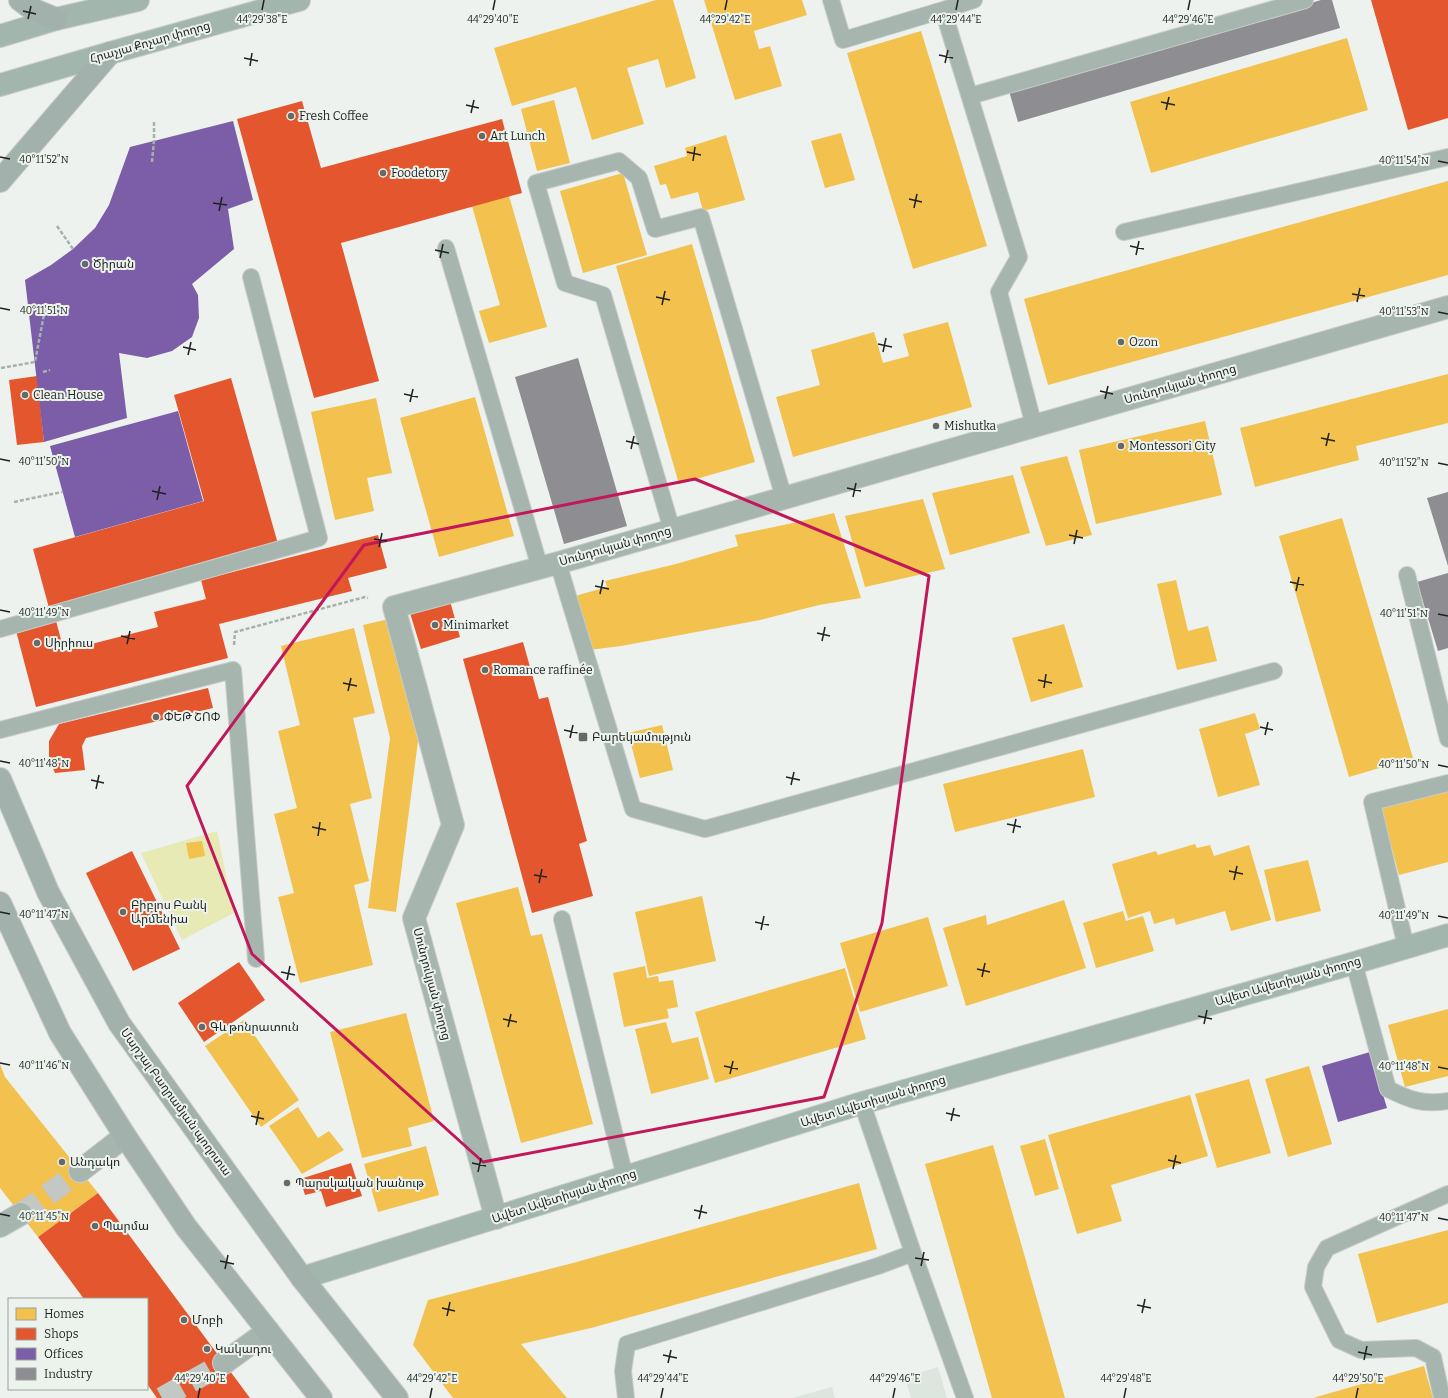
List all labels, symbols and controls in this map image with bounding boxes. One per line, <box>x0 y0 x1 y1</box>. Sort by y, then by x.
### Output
text: 44°29'38"E <box>237 14 287 26</box>
text: 44°29'40"E <box>467 14 519 26</box>
text: 44°29'42"E <box>700 14 750 26</box>
text: 44°29'44"E <box>930 14 982 26</box>
text: 44°29'46"E <box>1162 14 1214 26</box>
street label: Հրաչյա Քոչար փողոց <box>88 18 212 66</box>
place label: Fresh Coffee <box>299 109 368 123</box>
marker: Fresh Coffee <box>286 111 296 121</box>
place label: Art Lunch <box>490 129 546 143</box>
marker: Art Lunch <box>477 131 487 141</box>
text: 40°11'52"N <box>19 154 69 166</box>
text: 40°11'54"N <box>1379 155 1429 167</box>
place label: Foodetory <box>391 166 448 180</box>
marker: Foodetory <box>378 168 388 178</box>
place label: Ծիրան <box>93 257 134 271</box>
marker: Ծիրան <box>80 259 90 269</box>
text: 40°11'51"N <box>20 305 68 317</box>
text: 40°11'53"N <box>1379 306 1429 318</box>
place label: Ozon <box>1129 335 1159 349</box>
marker: Ozon <box>1116 337 1126 347</box>
street label: Սունդուկյան փողոց <box>1122 361 1238 407</box>
place label: Clean House <box>33 388 103 402</box>
marker: Clean House <box>20 390 30 400</box>
place label: Mishutka <box>944 419 997 433</box>
marker: Mishutka <box>931 421 941 431</box>
place label: Montessori City <box>1129 439 1216 453</box>
marker: Montessori City <box>1116 441 1126 451</box>
text: 40°11'50"N <box>19 456 69 468</box>
text: 40°11'52"N <box>1379 457 1429 469</box>
street label: Սունդուկյան փողոց <box>557 523 673 569</box>
text: 40°11'49"N <box>19 607 69 619</box>
text: 40°11'51"N <box>1380 608 1428 620</box>
place label: Minimarket <box>443 618 509 632</box>
marker: Minimarket <box>430 620 440 630</box>
place label: Սիրիուս <box>45 636 93 650</box>
marker: Սիրիուս <box>32 638 42 648</box>
place label: Romance raffinée <box>493 663 592 677</box>
marker: Romance raffinée <box>480 665 490 675</box>
place label: ՓԵԹ ՇՈՓ <box>164 710 221 724</box>
marker: ՓԵԹ ՇՈՓ <box>151 712 161 722</box>
place label: Բարեկամություն <box>592 730 691 744</box>
marker: Բարեկամություն <box>577 731 589 743</box>
text: 40°11'48"N <box>19 758 69 770</box>
text: 40°11'50"N <box>1379 759 1429 771</box>
place label: Բիբլոս Բանկ Արմենիա <box>131 898 207 926</box>
marker: Բիբլոս Բանկ Արմենիա <box>118 907 128 917</box>
text: 40°11'47"N <box>19 909 69 921</box>
text: 40°11'49"N <box>1379 910 1429 922</box>
street label: Սունդուկյան փողոց <box>410 926 454 1042</box>
street label: Ավետ Ավետիսյան փողոց <box>1213 953 1363 1009</box>
place label: Գև թոնրատուն <box>210 1020 299 1034</box>
marker: Գև թոնրատուն <box>197 1022 207 1032</box>
street label: Մարշալ Բաղրամյան պողոտա <box>118 1025 234 1179</box>
text: 40°11'46"N <box>19 1060 69 1072</box>
text: 40°11'48"N <box>1379 1061 1429 1073</box>
street label: Ավետ Ավետիսյան փողոց <box>799 1072 947 1130</box>
place label: Անդակո <box>70 1155 120 1169</box>
marker: Անդակո <box>57 1157 67 1167</box>
street label: Ավետ Ավետիսյան փողոց <box>490 1166 638 1226</box>
place label: Պարսկական խանութ <box>295 1176 425 1190</box>
marker: Պարսկական խանութ <box>282 1178 292 1188</box>
text: 40°11'45"N <box>19 1211 69 1223</box>
text: 40°11'47"N <box>1379 1212 1429 1224</box>
place label: Պարմա <box>103 1219 149 1233</box>
marker: Պարմա <box>90 1221 100 1231</box>
legend <box>8 1298 148 1390</box>
text: Homes <box>44 1307 84 1321</box>
place label: Մոբի <box>192 1313 223 1327</box>
marker: Մոբի <box>179 1315 189 1325</box>
text: Shops <box>44 1327 79 1341</box>
place label: Կակադու <box>215 1342 271 1356</box>
marker: Կակադու <box>202 1344 212 1354</box>
text: Offices <box>44 1347 83 1361</box>
text: Industry <box>44 1367 93 1381</box>
text: 44°29'40"E <box>174 1373 226 1385</box>
text: 44°29'42"E <box>407 1373 457 1385</box>
text: 44°29'44"E <box>637 1373 689 1385</box>
text: 44°29'46"E <box>869 1373 921 1385</box>
text: 44°29'48"E <box>1100 1373 1152 1385</box>
text: 44°29'50"E <box>1332 1373 1384 1385</box>

